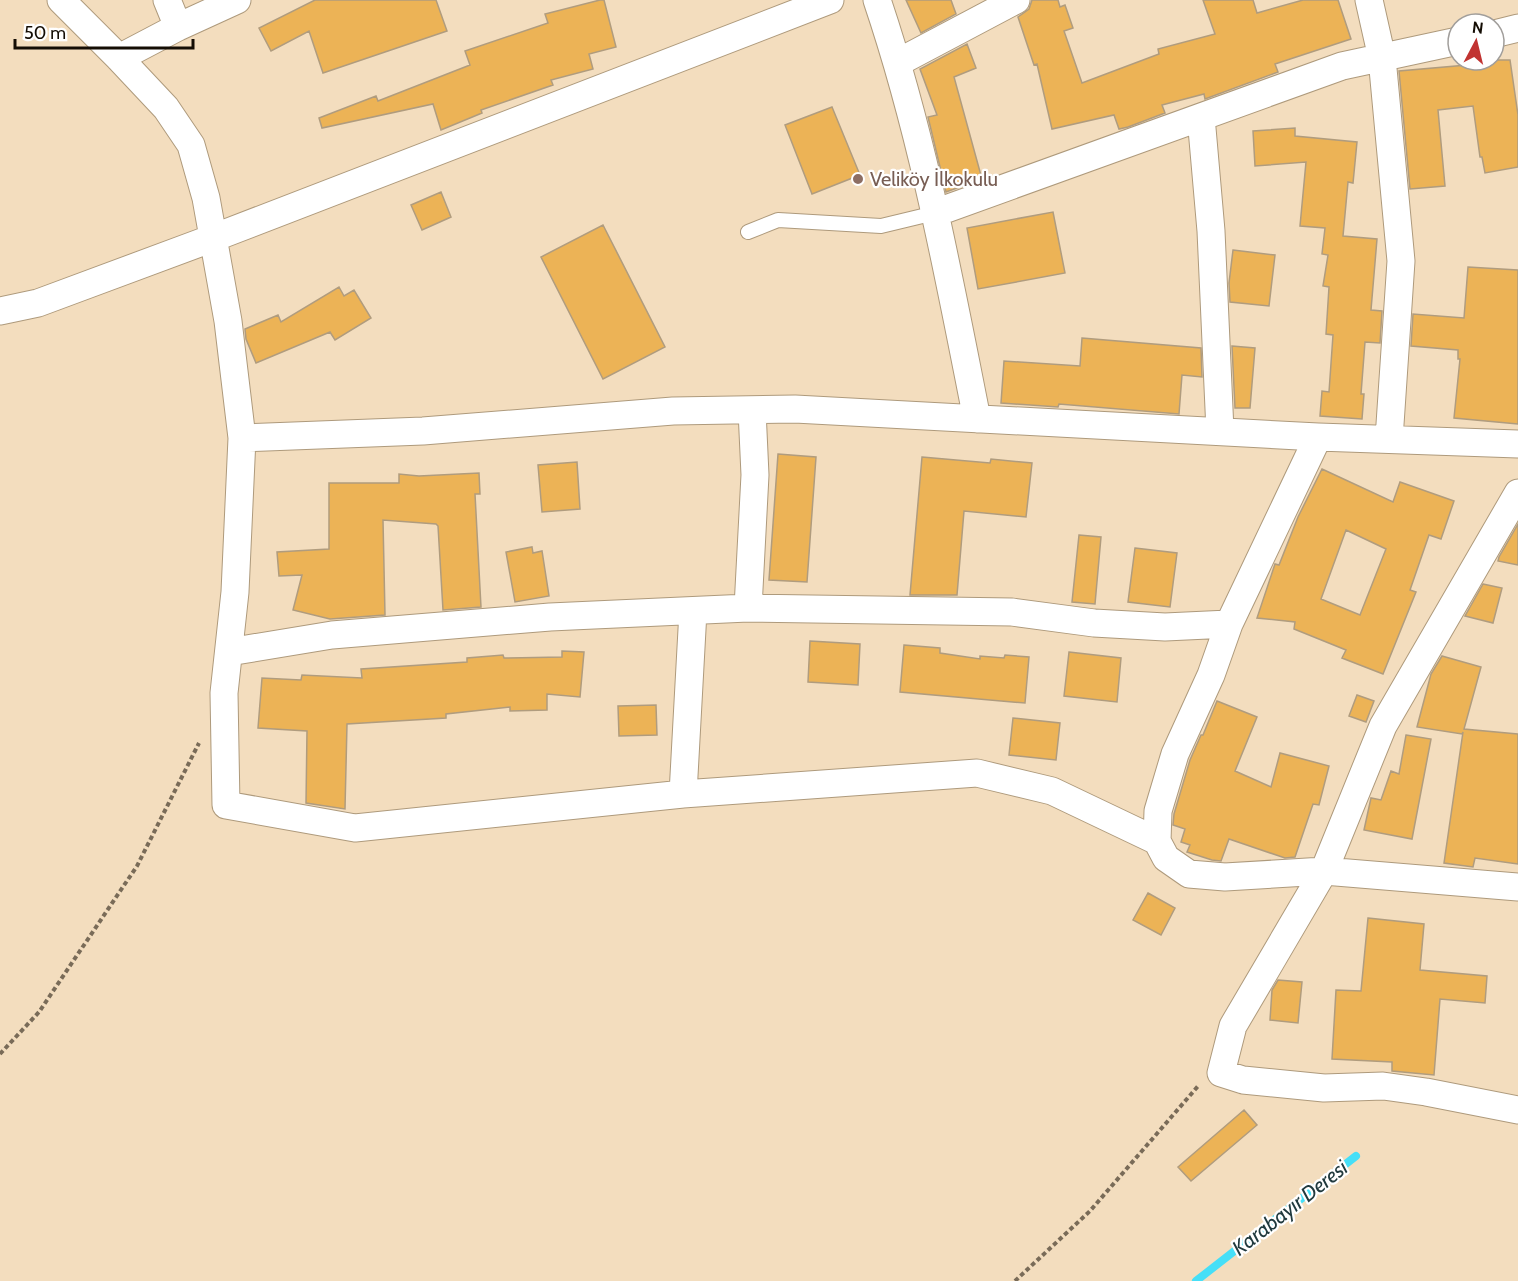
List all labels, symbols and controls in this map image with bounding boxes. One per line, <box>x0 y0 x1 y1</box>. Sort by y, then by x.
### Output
scale bar <box>15 12 194 50</box>
north arrow <box>1446 12 1506 72</box>
text: N <box>1471 17 1485 38</box>
text: 50 m <box>24 22 66 44</box>
place label: Veliköy İlkokulu <box>870 167 998 191</box>
marker: Veliköy İlkokulu <box>851 172 865 186</box>
water label: Karabayır Deresi <box>1227 1154 1353 1260</box>

